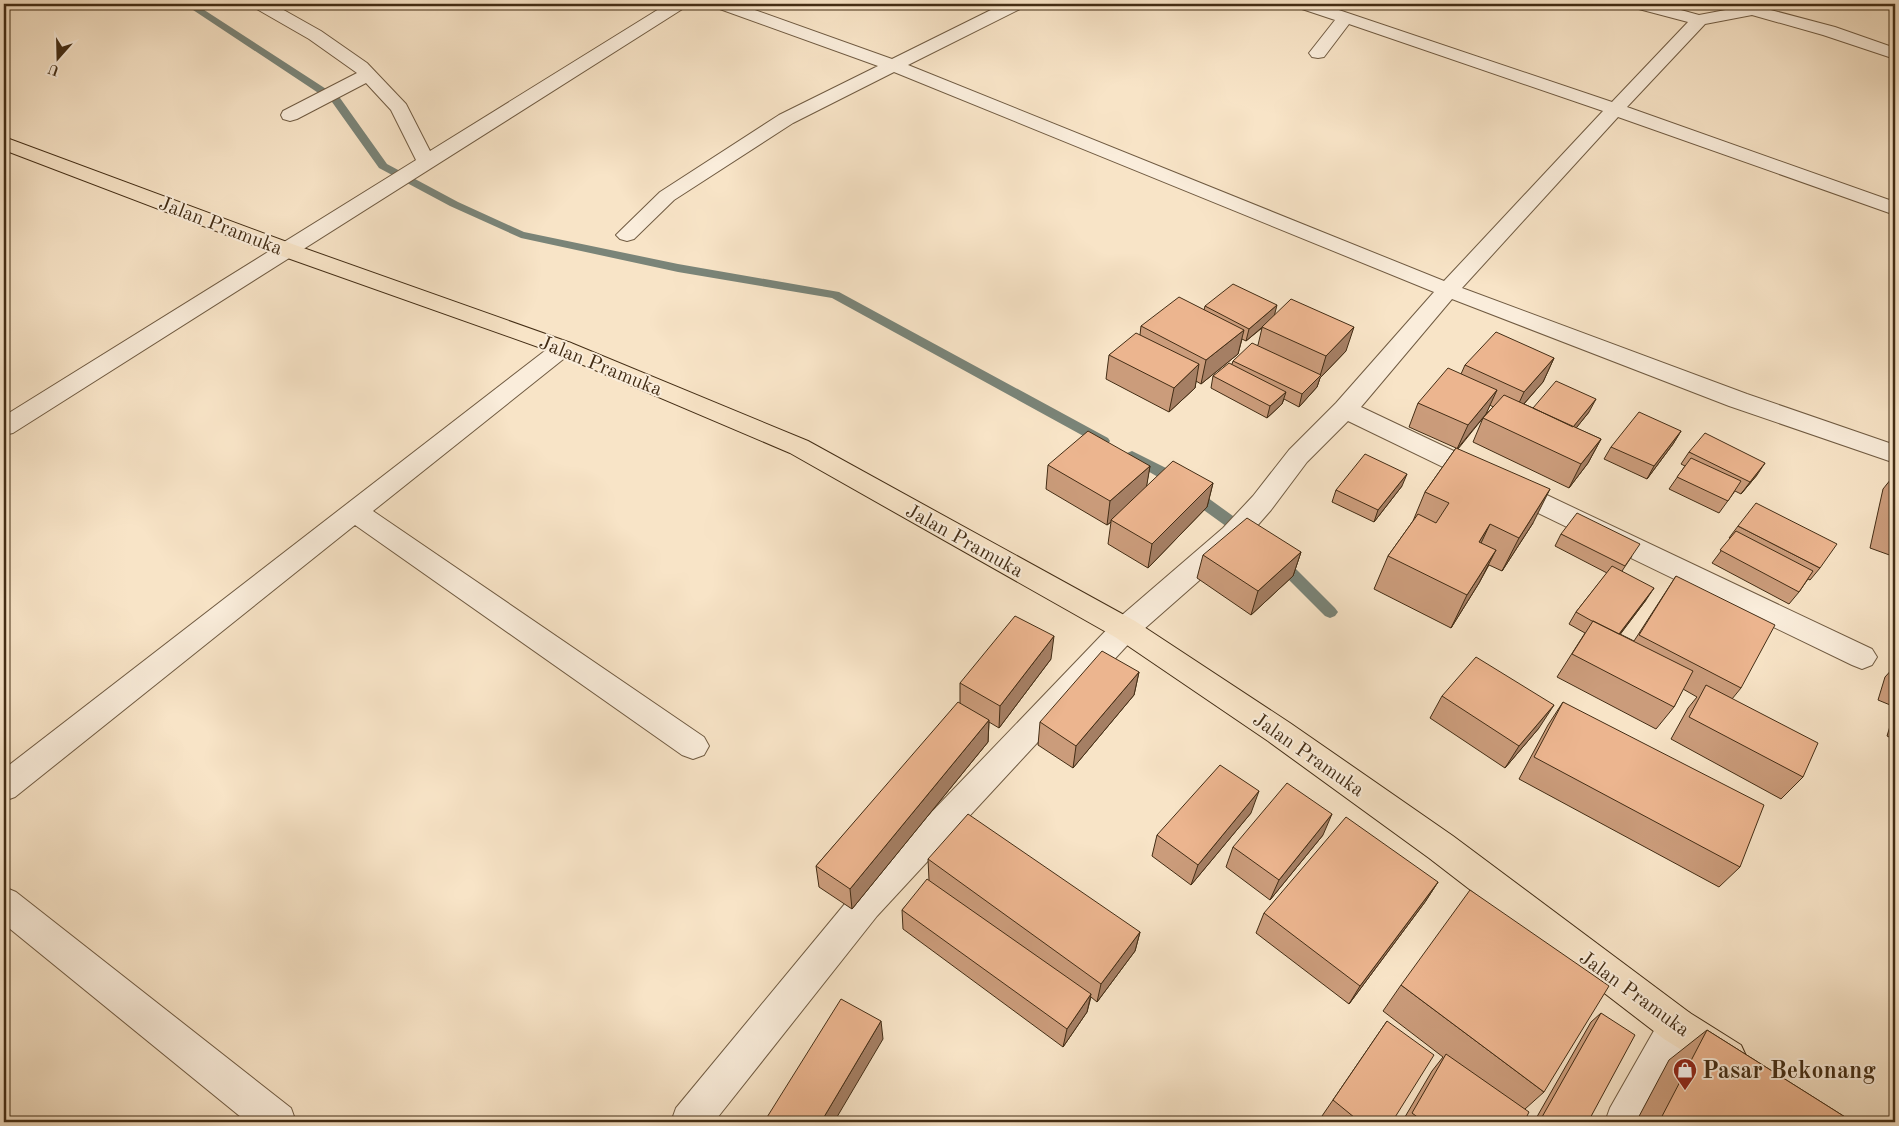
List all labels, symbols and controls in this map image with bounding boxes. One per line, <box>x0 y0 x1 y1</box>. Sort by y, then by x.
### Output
north arrow <box>32 32 82 82</box>
text: U <box>46 61 62 78</box>
street label: Jalan Pramuka <box>156 194 285 260</box>
street label: Jalan Pramuka <box>536 333 665 401</box>
street label: Jalan Pramuka <box>902 501 1026 582</box>
street label: Jalan Pramuka <box>1249 710 1367 801</box>
street label: Jalan Pramuka <box>1575 948 1693 1041</box>
shop icon: Pasar Bekonang <box>1672 1057 1698 1091</box>
place label: Pasar Bekonang <box>1702 1060 1876 1084</box>

